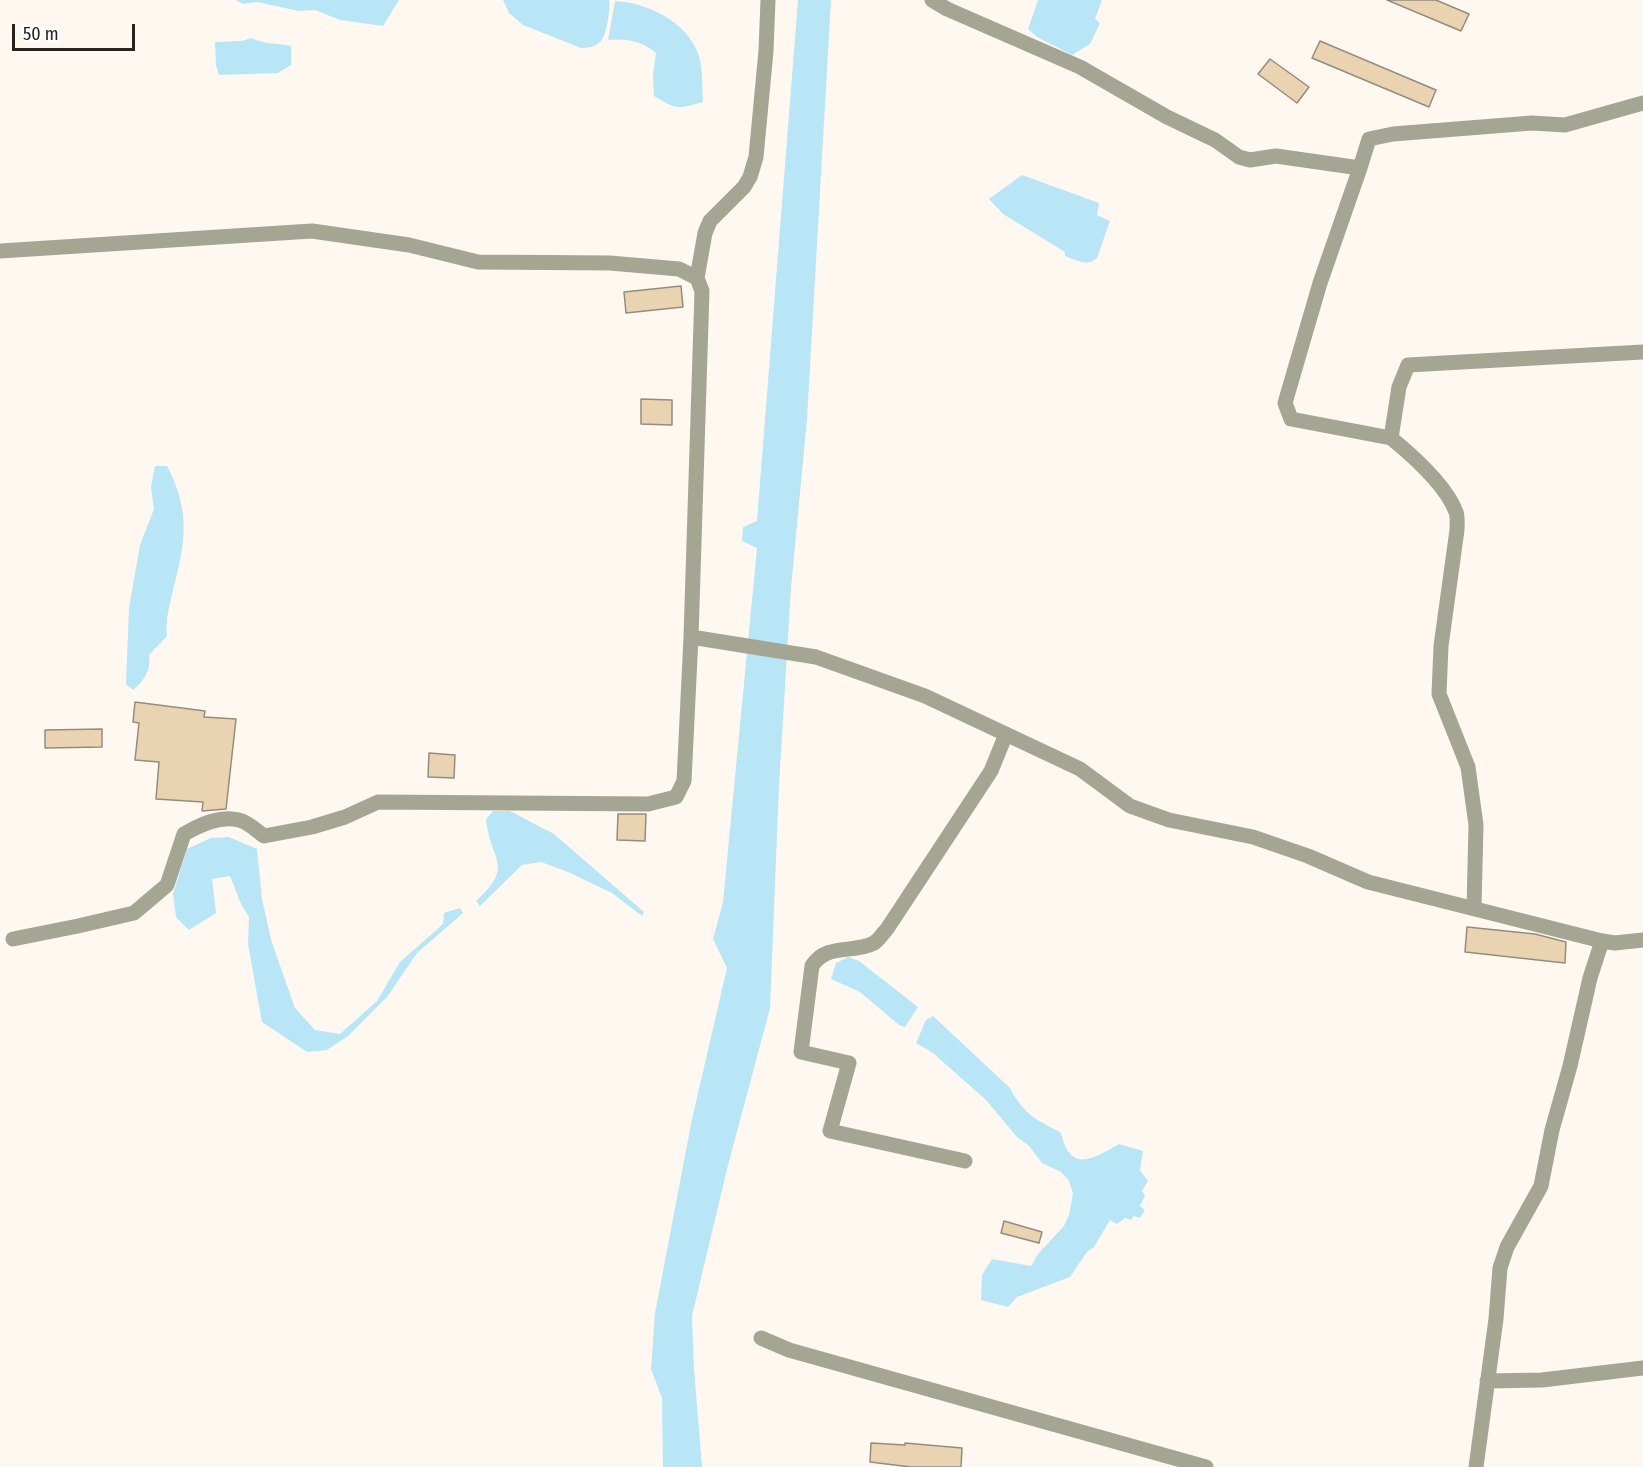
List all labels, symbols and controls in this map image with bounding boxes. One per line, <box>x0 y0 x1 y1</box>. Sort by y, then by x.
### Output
scale bar <box>15 12 138 50</box>
text: 50 m <box>23 23 59 45</box>

